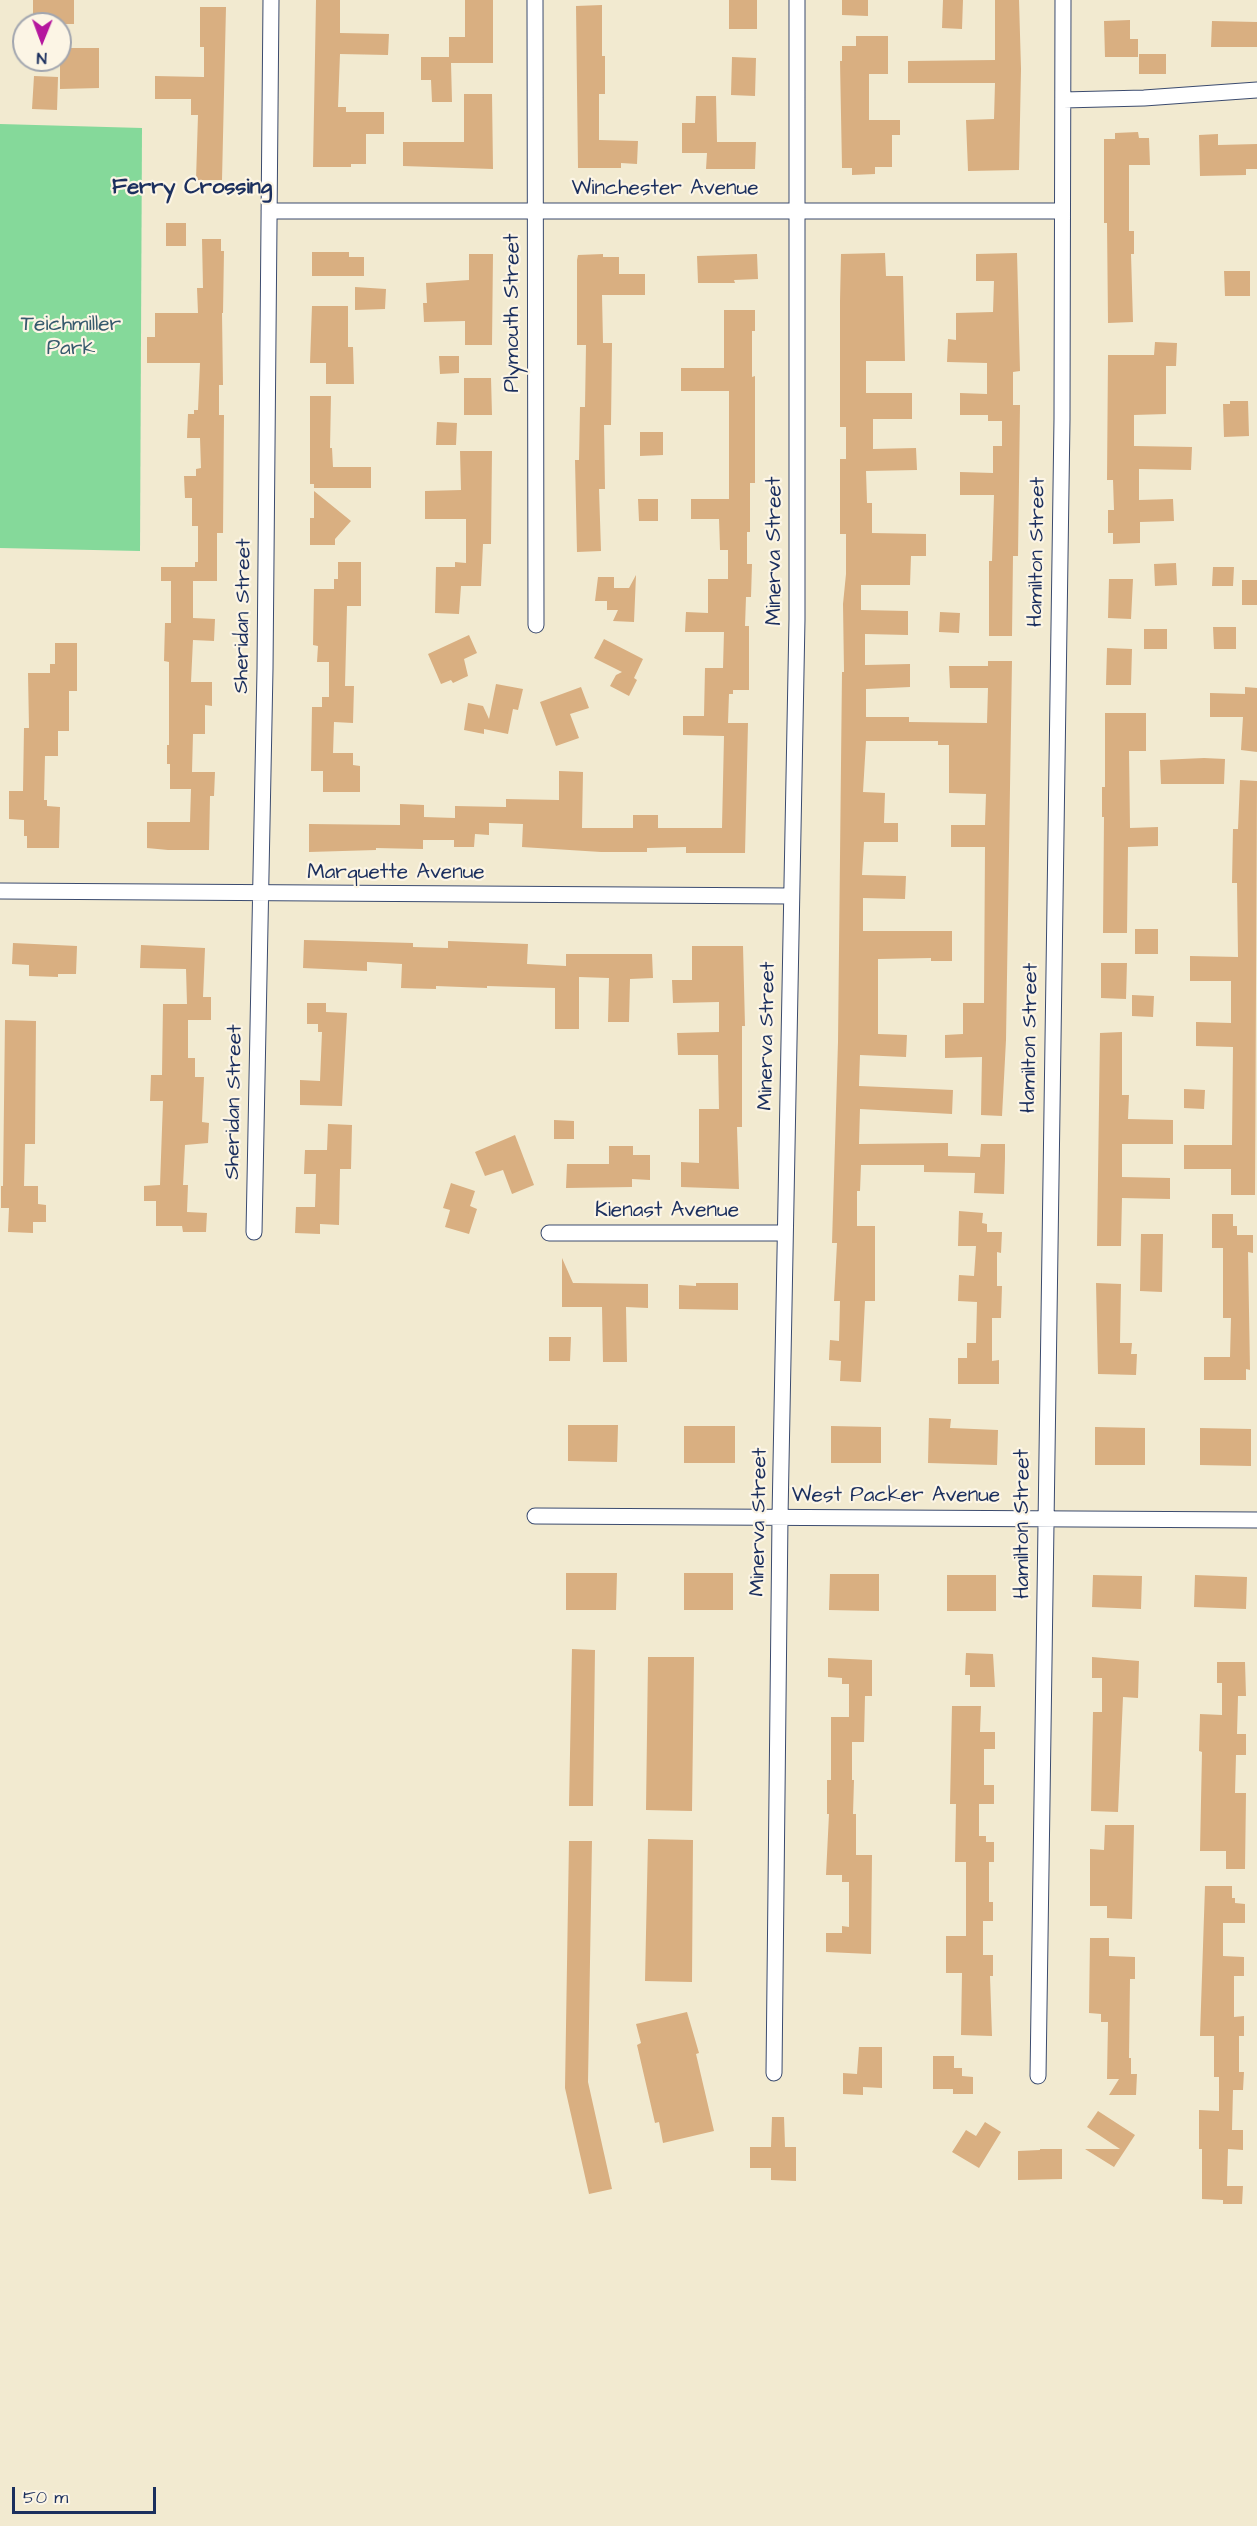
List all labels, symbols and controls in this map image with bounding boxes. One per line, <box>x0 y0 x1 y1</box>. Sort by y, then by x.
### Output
north arrow <box>12 12 72 72</box>
text: N <box>37 47 47 69</box>
district label: Ferry Crossing <box>112 175 272 201</box>
street label: Winchester Avenue <box>571 177 759 203</box>
street label: Plymouth Street <box>501 233 527 393</box>
park label: Teichmiller Park <box>21 313 121 363</box>
street label: Minerva Street <box>763 477 789 625</box>
street label: Hamilton Street <box>1024 477 1052 627</box>
street label: Sheridan Street <box>230 538 258 694</box>
street label: Marquette Avenue <box>307 861 485 887</box>
street label: Minerva Street <box>754 961 782 1111</box>
street label: Hamilton Street <box>1017 963 1045 1113</box>
street label: Sheridan Street <box>221 1024 249 1180</box>
street label: Kienast Avenue <box>595 1199 739 1225</box>
street label: Minerva Street <box>746 1447 774 1597</box>
street label: Hamilton Street <box>1011 1449 1037 1599</box>
street label: West Packer Avenue <box>792 1484 1000 1510</box>
scale bar <box>15 2475 159 2513</box>
text: 50 m <box>23 2485 68 2510</box>

